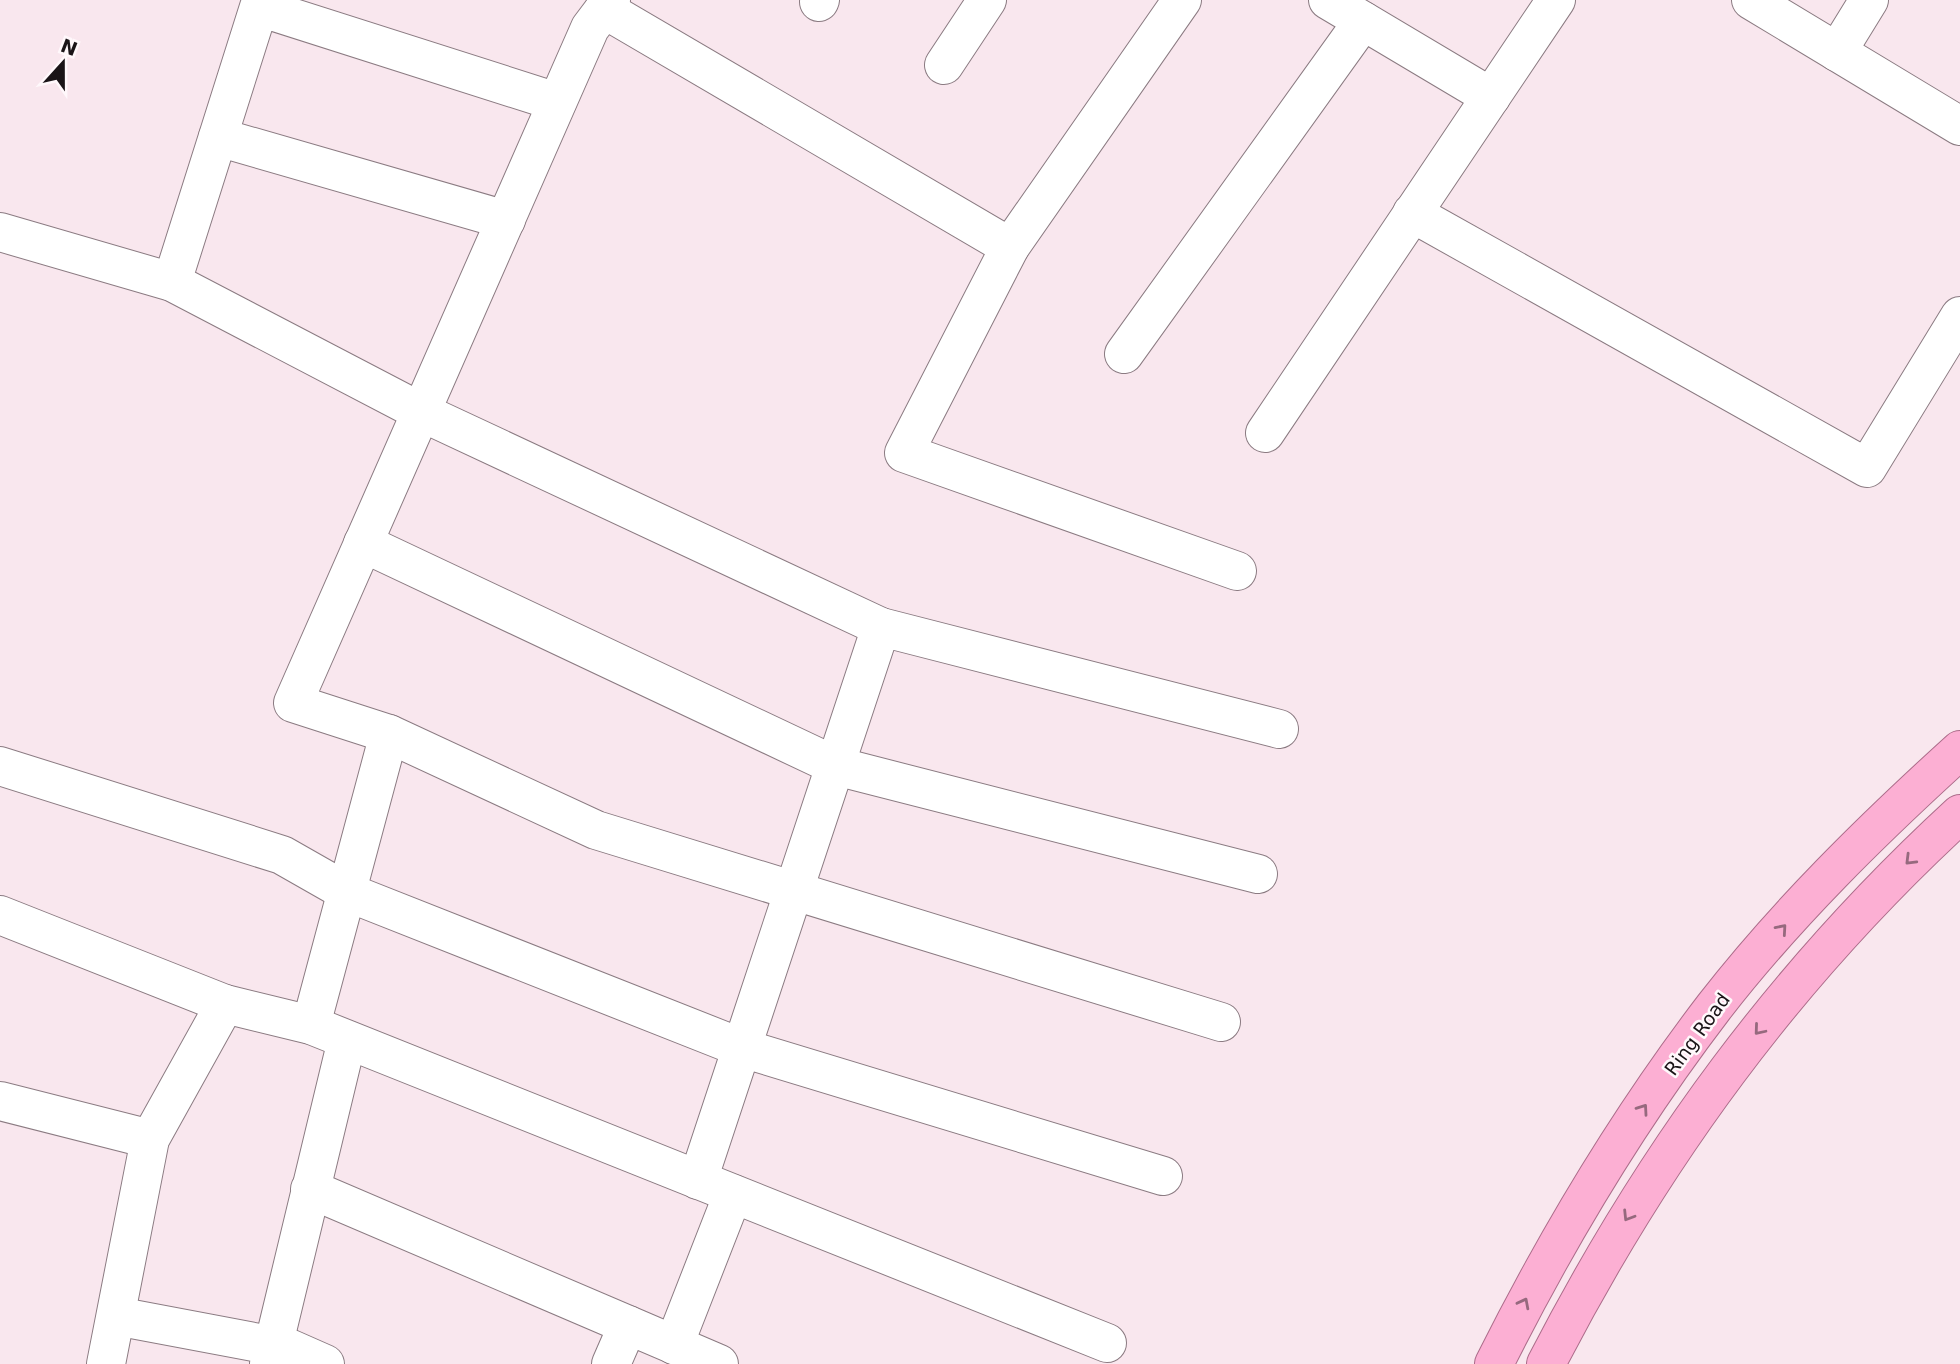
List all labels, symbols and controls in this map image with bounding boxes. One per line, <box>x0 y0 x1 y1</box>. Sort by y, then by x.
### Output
north arrow <box>28 28 98 98</box>
text: N <box>58 34 80 60</box>
one-way arrow <box>1905 852 1918 865</box>
one-way arrow <box>1774 925 1786 938</box>
street label: Ring Road <box>1660 989 1734 1079</box>
one-way arrow <box>1754 1022 1767 1034</box>
one-way arrow <box>1635 1104 1647 1117</box>
one-way arrow <box>1624 1208 1637 1221</box>
one-way arrow <box>1516 1298 1530 1310</box>

